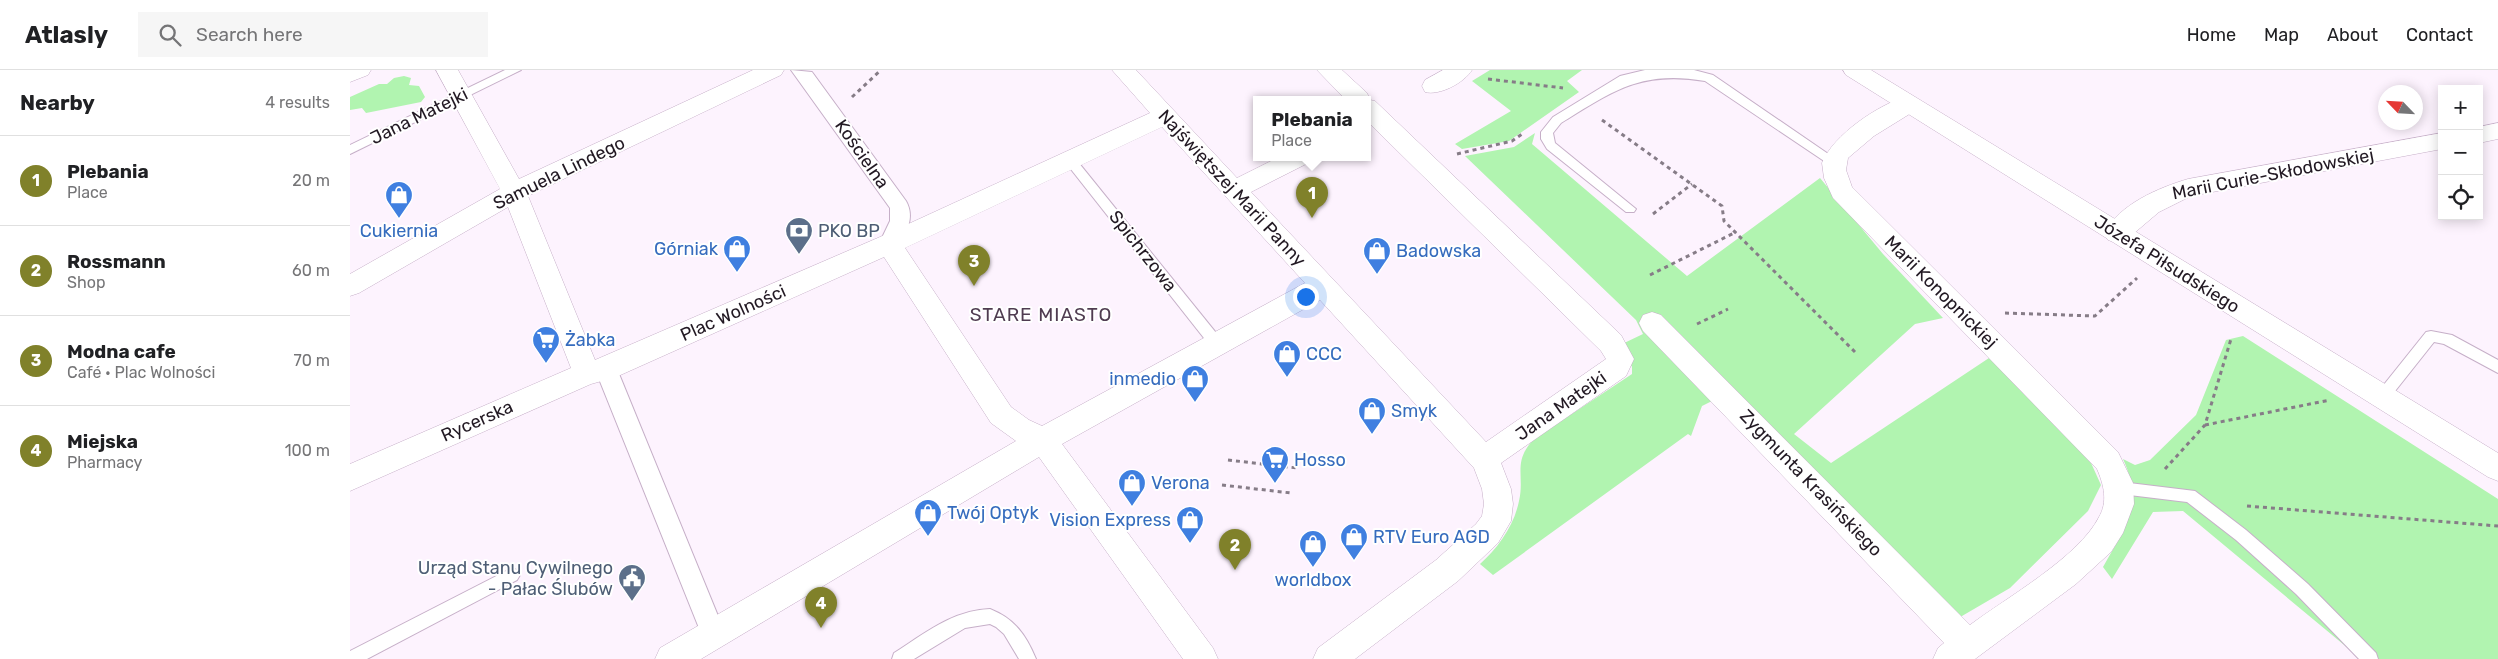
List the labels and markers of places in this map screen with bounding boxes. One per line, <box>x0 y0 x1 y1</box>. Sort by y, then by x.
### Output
pin: 1 <box>1296 177 1328 218</box>
shop icon: Cukiernia <box>384 180 414 219</box>
bank icon: PKO BP <box>784 216 814 255</box>
place label: Cukiernia <box>360 220 438 242</box>
place label: PKO BP <box>818 220 880 242</box>
shop icon: Górniak <box>722 234 752 273</box>
shop icon: Badowska <box>1362 236 1392 275</box>
place label: Górniak <box>654 238 719 260</box>
place label: Badowska <box>1396 240 1481 262</box>
pin: 3 <box>958 245 990 286</box>
supermarket icon: Żabka <box>531 325 561 364</box>
place label: Żabka <box>565 329 616 351</box>
shop icon: CCC <box>1272 339 1302 378</box>
place label: CCC <box>1306 343 1342 365</box>
shop icon: inmedio <box>1180 364 1210 403</box>
place label: inmedio <box>1109 368 1176 390</box>
shop icon: Smyk <box>1357 396 1387 435</box>
place label: Smyk <box>1391 400 1438 422</box>
supermarket icon: Hosso <box>1260 445 1290 484</box>
place label: Hosso <box>1294 449 1346 471</box>
shop icon: Verona <box>1117 468 1147 507</box>
place label: Verona <box>1151 472 1210 494</box>
shop icon: Twój Optyk <box>913 498 943 537</box>
place label: Twój Optyk <box>947 502 1039 524</box>
shop icon: Vision Express <box>1175 505 1205 544</box>
place label: Vision Express <box>1049 509 1171 531</box>
shop icon: RTV Euro AGD <box>1339 522 1369 561</box>
place label: RTV Euro AGD <box>1373 526 1490 548</box>
pin: 2 <box>1219 529 1251 570</box>
shop icon: worldbox <box>1298 529 1328 568</box>
place label: Urząd Stanu Cywilnego - Pałac Ślubów <box>418 557 613 600</box>
public building icon: Urząd Stanu Cywilnego - Pałac Ślubów <box>617 563 647 602</box>
place label: worldbox <box>1275 569 1352 591</box>
pin: 4 <box>805 587 837 628</box>

